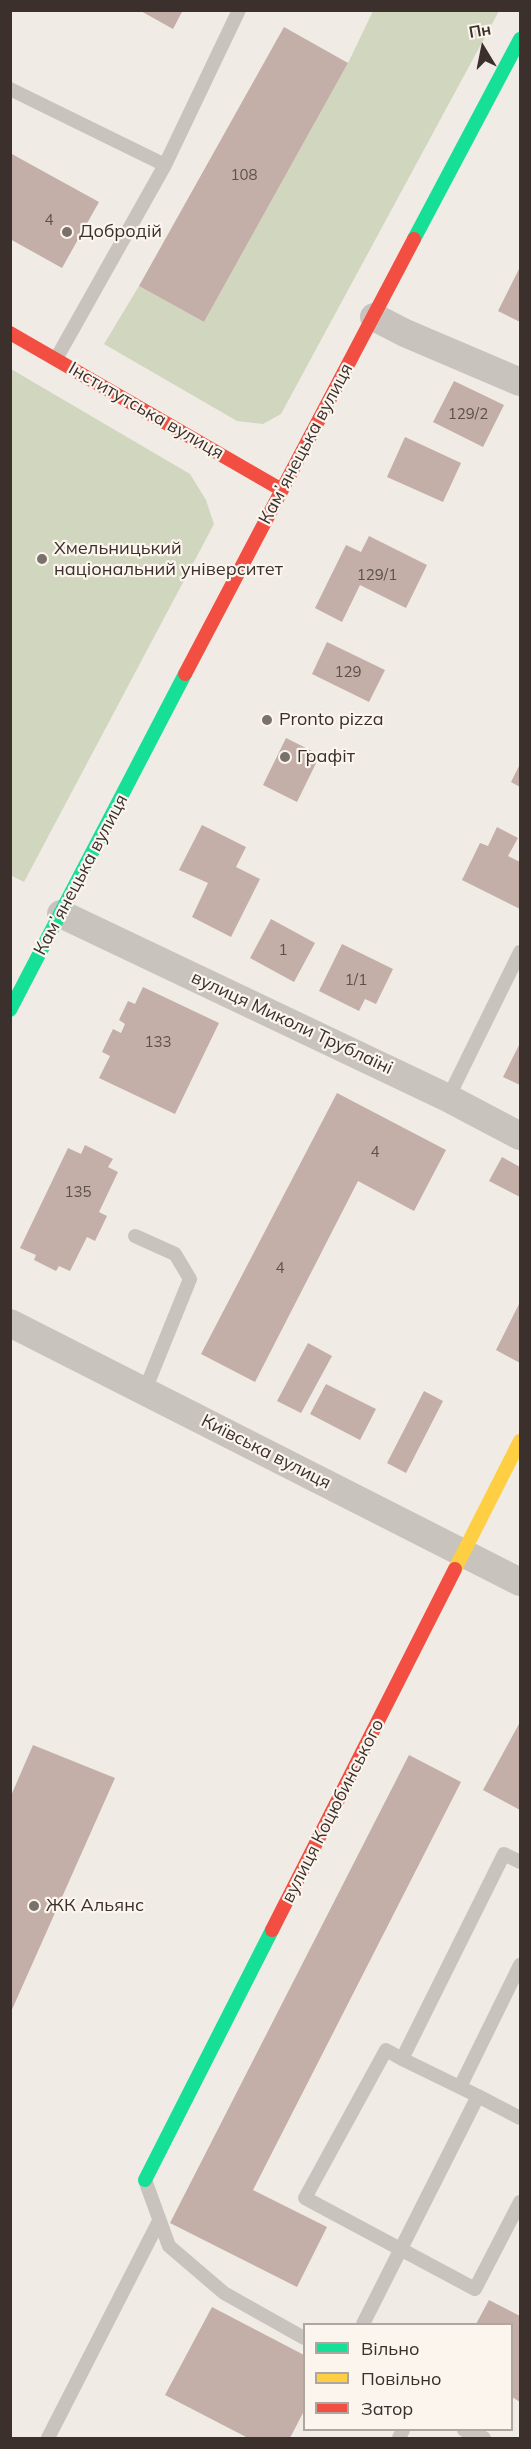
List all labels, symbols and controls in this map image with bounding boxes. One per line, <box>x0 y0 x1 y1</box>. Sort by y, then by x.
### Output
north arrow <box>453 18 513 78</box>
text: Пн <box>467 18 493 42</box>
house number: 108 <box>231 166 257 184</box>
house number: 4 <box>45 211 53 229</box>
place label: Добродій <box>79 221 162 243</box>
marker: Добродій <box>60 225 74 239</box>
street label: Інститутська вулиця <box>65 358 227 464</box>
street label: Камʼянецька вулиця <box>254 360 358 528</box>
house number: 129/2 <box>448 405 488 423</box>
place label: Хмельницький національний університет <box>54 538 283 580</box>
marker: Хмельницький національний університет <box>35 552 49 566</box>
house number: 129/1 <box>357 566 397 584</box>
house number: 129 <box>335 663 361 681</box>
place label: Pronto pizza <box>279 709 383 731</box>
marker: Pronto pizza <box>260 713 274 727</box>
place label: Графіт <box>297 746 355 768</box>
marker: Графіт <box>278 750 292 764</box>
street label: Камʼянецька вулиця <box>29 791 133 959</box>
house number: 1 <box>279 941 287 959</box>
street label: вулиця Миколи Трублаїні <box>188 967 396 1079</box>
house number: 1/1 <box>345 971 367 989</box>
house number: 133 <box>145 1033 171 1051</box>
house number: 4 <box>371 1143 379 1161</box>
house number: 135 <box>65 1183 91 1201</box>
house number: 4 <box>276 1259 284 1277</box>
street label: Київська вулиця <box>197 1410 335 1494</box>
street label: вулиця Коцюбинського <box>277 1716 389 1906</box>
place label: ЖК Альянс <box>46 1895 144 1917</box>
marker: ЖК Альянс <box>27 1899 41 1913</box>
legend <box>303 2323 513 2431</box>
text: Вільно <box>361 2337 419 2360</box>
text: Повільно <box>361 2367 441 2390</box>
text: Затор <box>361 2397 413 2420</box>

